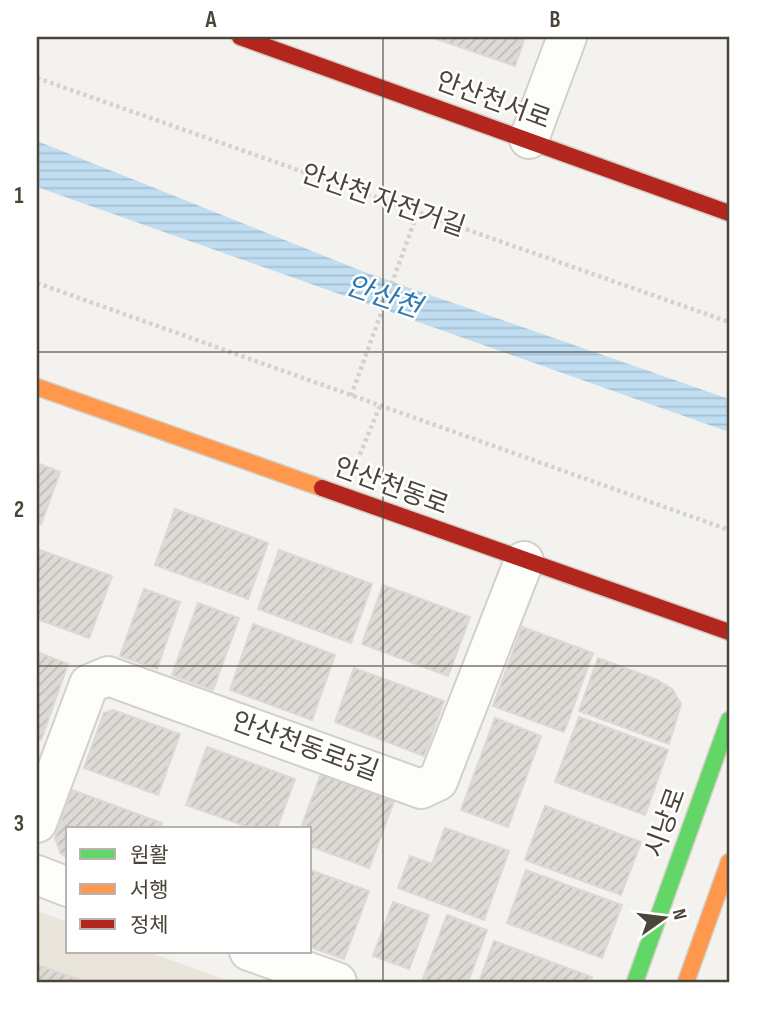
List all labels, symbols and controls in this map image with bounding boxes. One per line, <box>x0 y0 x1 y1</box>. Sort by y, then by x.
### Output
text: A <box>205 6 218 34</box>
text: B <box>550 6 561 34</box>
street label: 안산천서로 <box>432 66 554 136</box>
street label: 안산천 자전거길 <box>297 158 469 244</box>
text: 1 <box>14 182 24 210</box>
water label: 안산천 <box>341 269 428 326</box>
street label: 안산천동로 <box>330 452 452 522</box>
text: 2 <box>14 496 24 524</box>
street label: 안산천동로5길 <box>227 706 383 788</box>
street label: 시낭로 <box>639 784 693 862</box>
text: 3 <box>14 810 24 838</box>
legend <box>66 827 312 953</box>
text: 원활 <box>130 843 169 868</box>
text: 서행 <box>130 878 169 903</box>
north arrow <box>630 883 700 953</box>
text: N <box>667 907 691 922</box>
text: 정체 <box>130 913 169 938</box>

